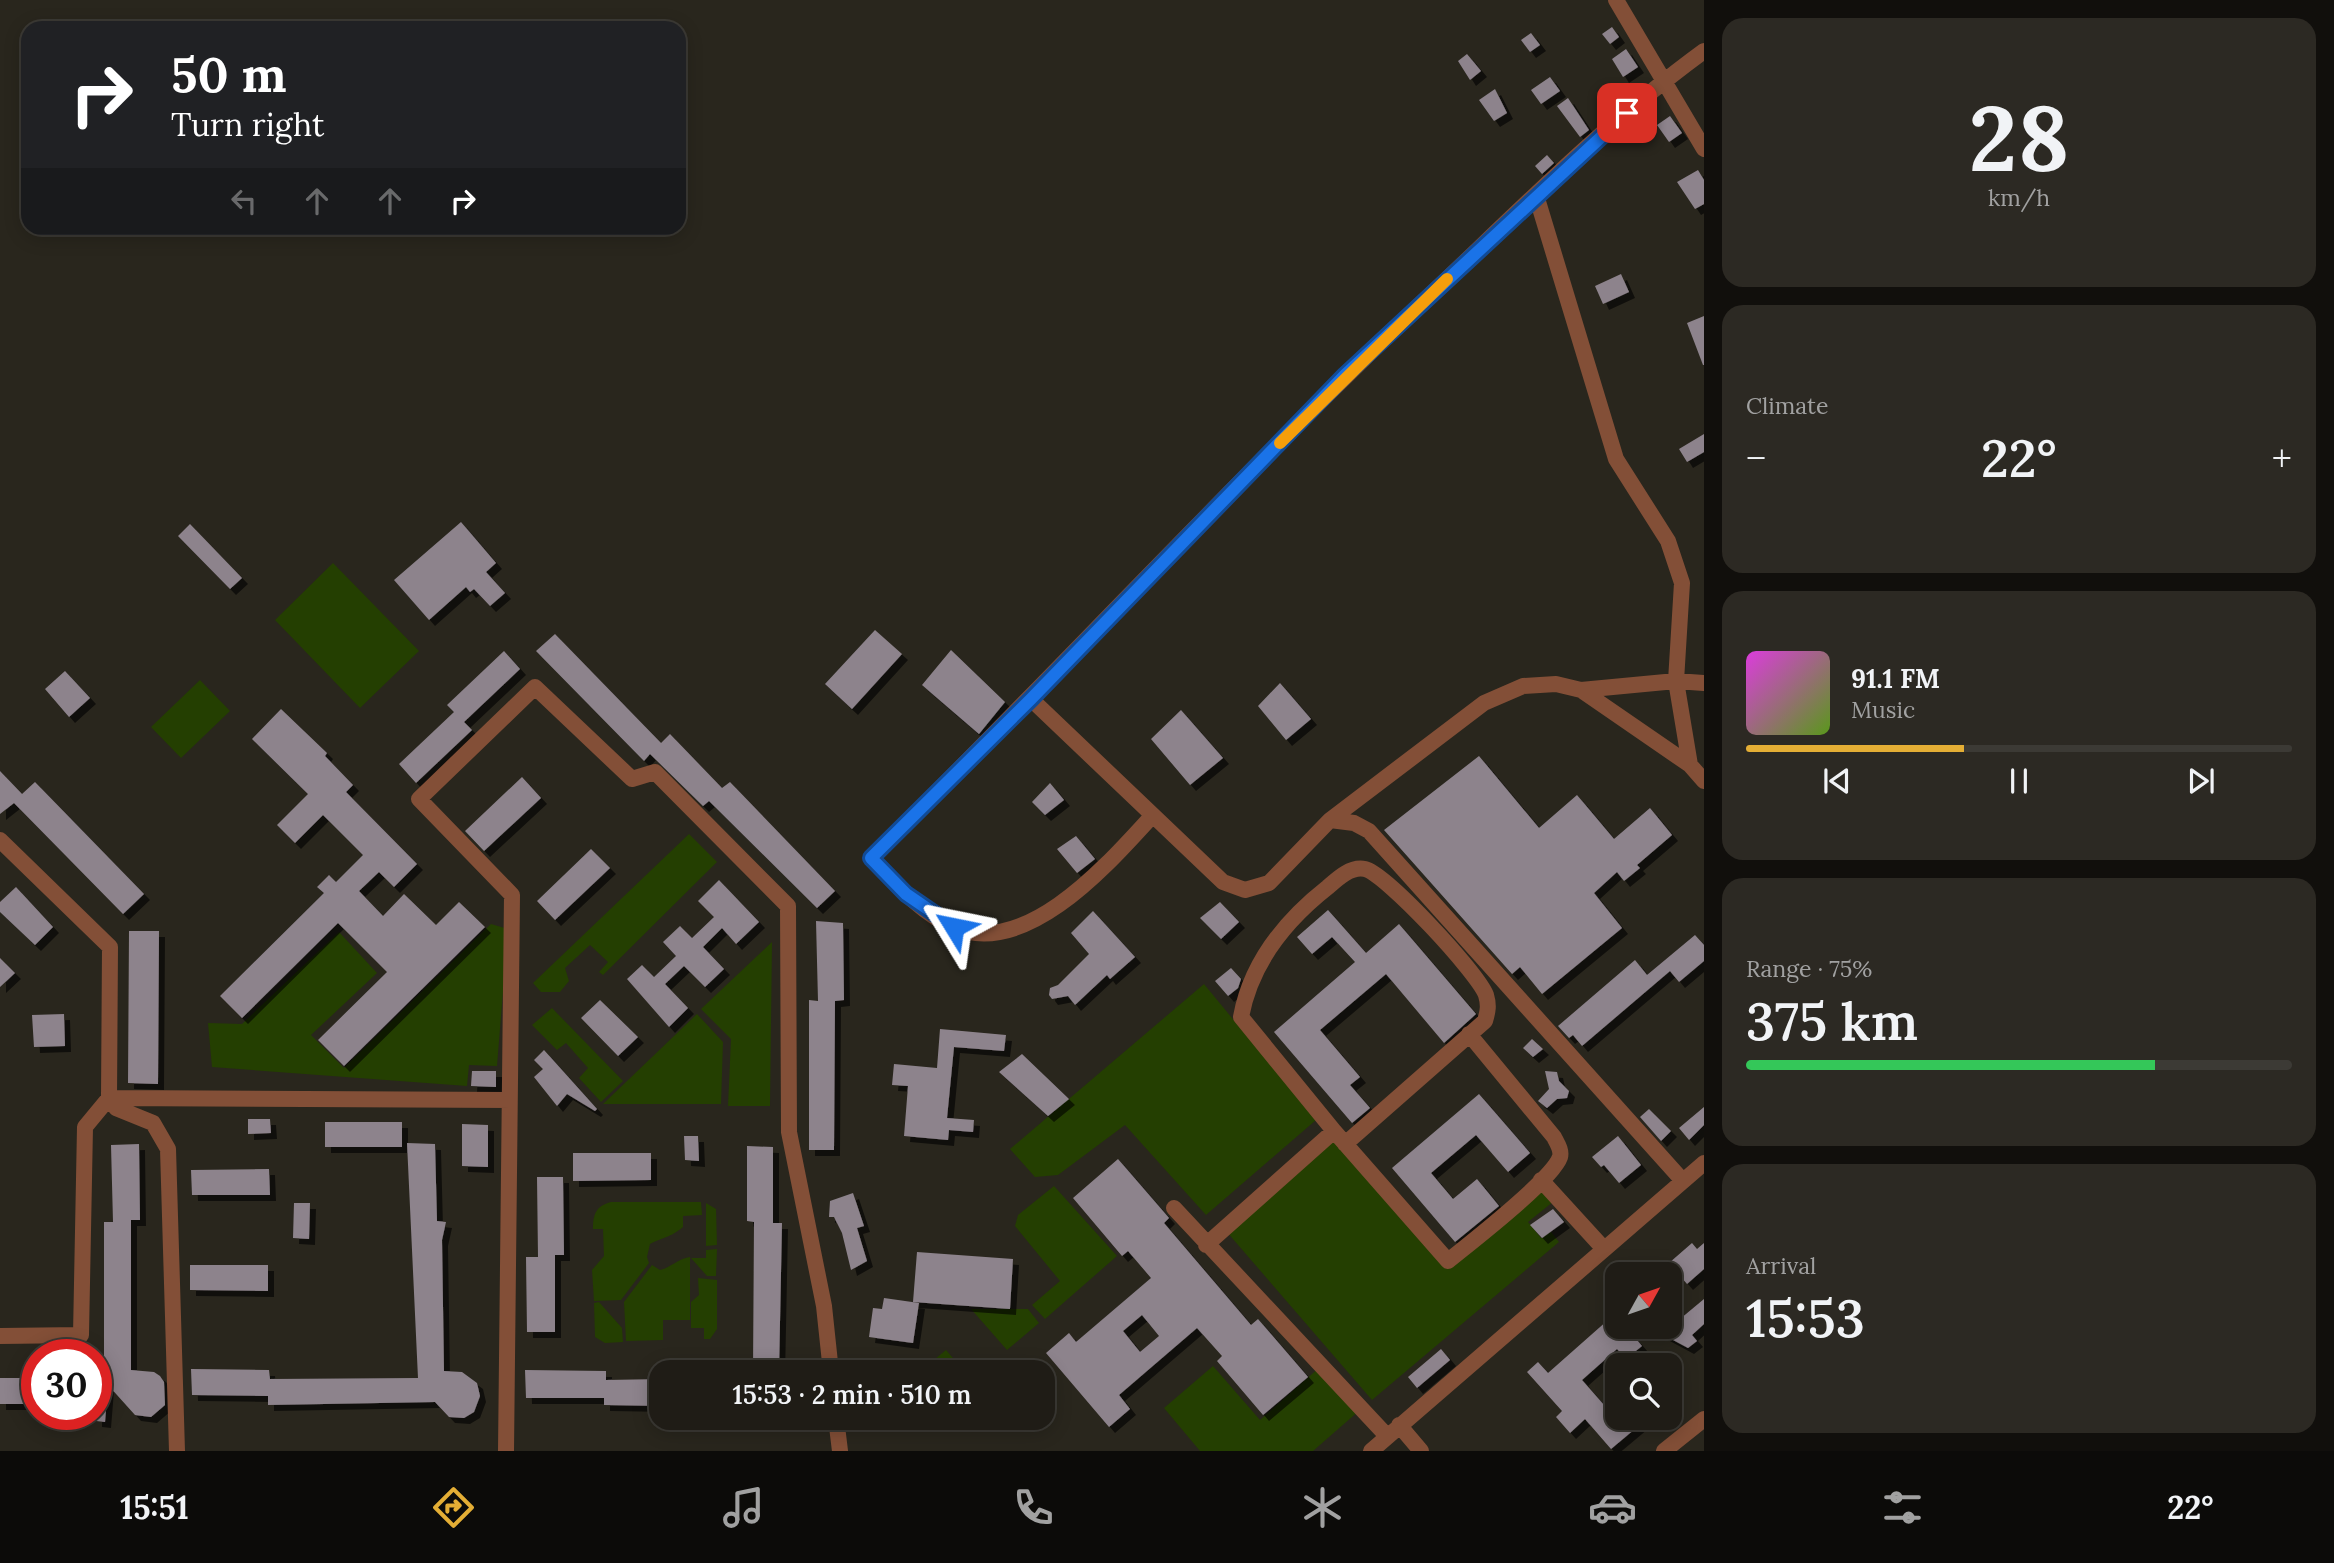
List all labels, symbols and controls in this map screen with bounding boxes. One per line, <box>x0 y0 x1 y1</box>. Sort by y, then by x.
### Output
text: 50 m <box>171 43 287 105</box>
icon: right <box>56 49 147 140</box>
text: 28 <box>1969 79 2069 196</box>
pin <box>1597 83 1657 143</box>
icon: arrive <box>1608 94 1646 132</box>
text: Turn right <box>171 104 324 145</box>
icon: left <box>225 182 263 220</box>
icon: ahead <box>298 182 336 220</box>
icon: ahead <box>371 182 409 220</box>
icon: right <box>444 182 482 220</box>
text: km/h <box>1988 183 2050 212</box>
text: Climate <box>1746 391 1828 420</box>
text: 22° <box>1981 425 2057 491</box>
text: − <box>1746 434 1766 482</box>
text: + <box>2272 434 2292 482</box>
text: 91.1 FM <box>1851 662 1940 695</box>
text: Music <box>1851 695 1915 724</box>
icon: previous <box>1818 762 1856 800</box>
icon: pause <box>2000 762 2038 800</box>
icon: next <box>2182 762 2220 800</box>
position arrow <box>917 890 991 964</box>
text: Range · 75% <box>1746 954 1872 983</box>
text: 375 km <box>1746 988 1918 1054</box>
text: Arrival <box>1746 1251 1816 1280</box>
north arrow <box>1605 1262 1682 1339</box>
map controls <box>1605 1262 1682 1430</box>
text: 15:53 <box>1746 1285 1865 1351</box>
speed limit sign: 30 <box>21 1339 112 1430</box>
button: search <box>1605 1353 1682 1430</box>
text: 15:53 · 2 min · 510 m <box>733 1378 972 1411</box>
icon: directions <box>429 1483 478 1532</box>
icon: music <box>719 1483 768 1532</box>
icon: phone <box>1009 1483 1058 1532</box>
icon: climate <box>1298 1483 1347 1532</box>
icon: car <box>1588 1483 1637 1532</box>
icon: filters <box>1878 1483 1927 1532</box>
text: 15:51 <box>120 1487 189 1528</box>
text: 22° <box>2167 1487 2214 1528</box>

